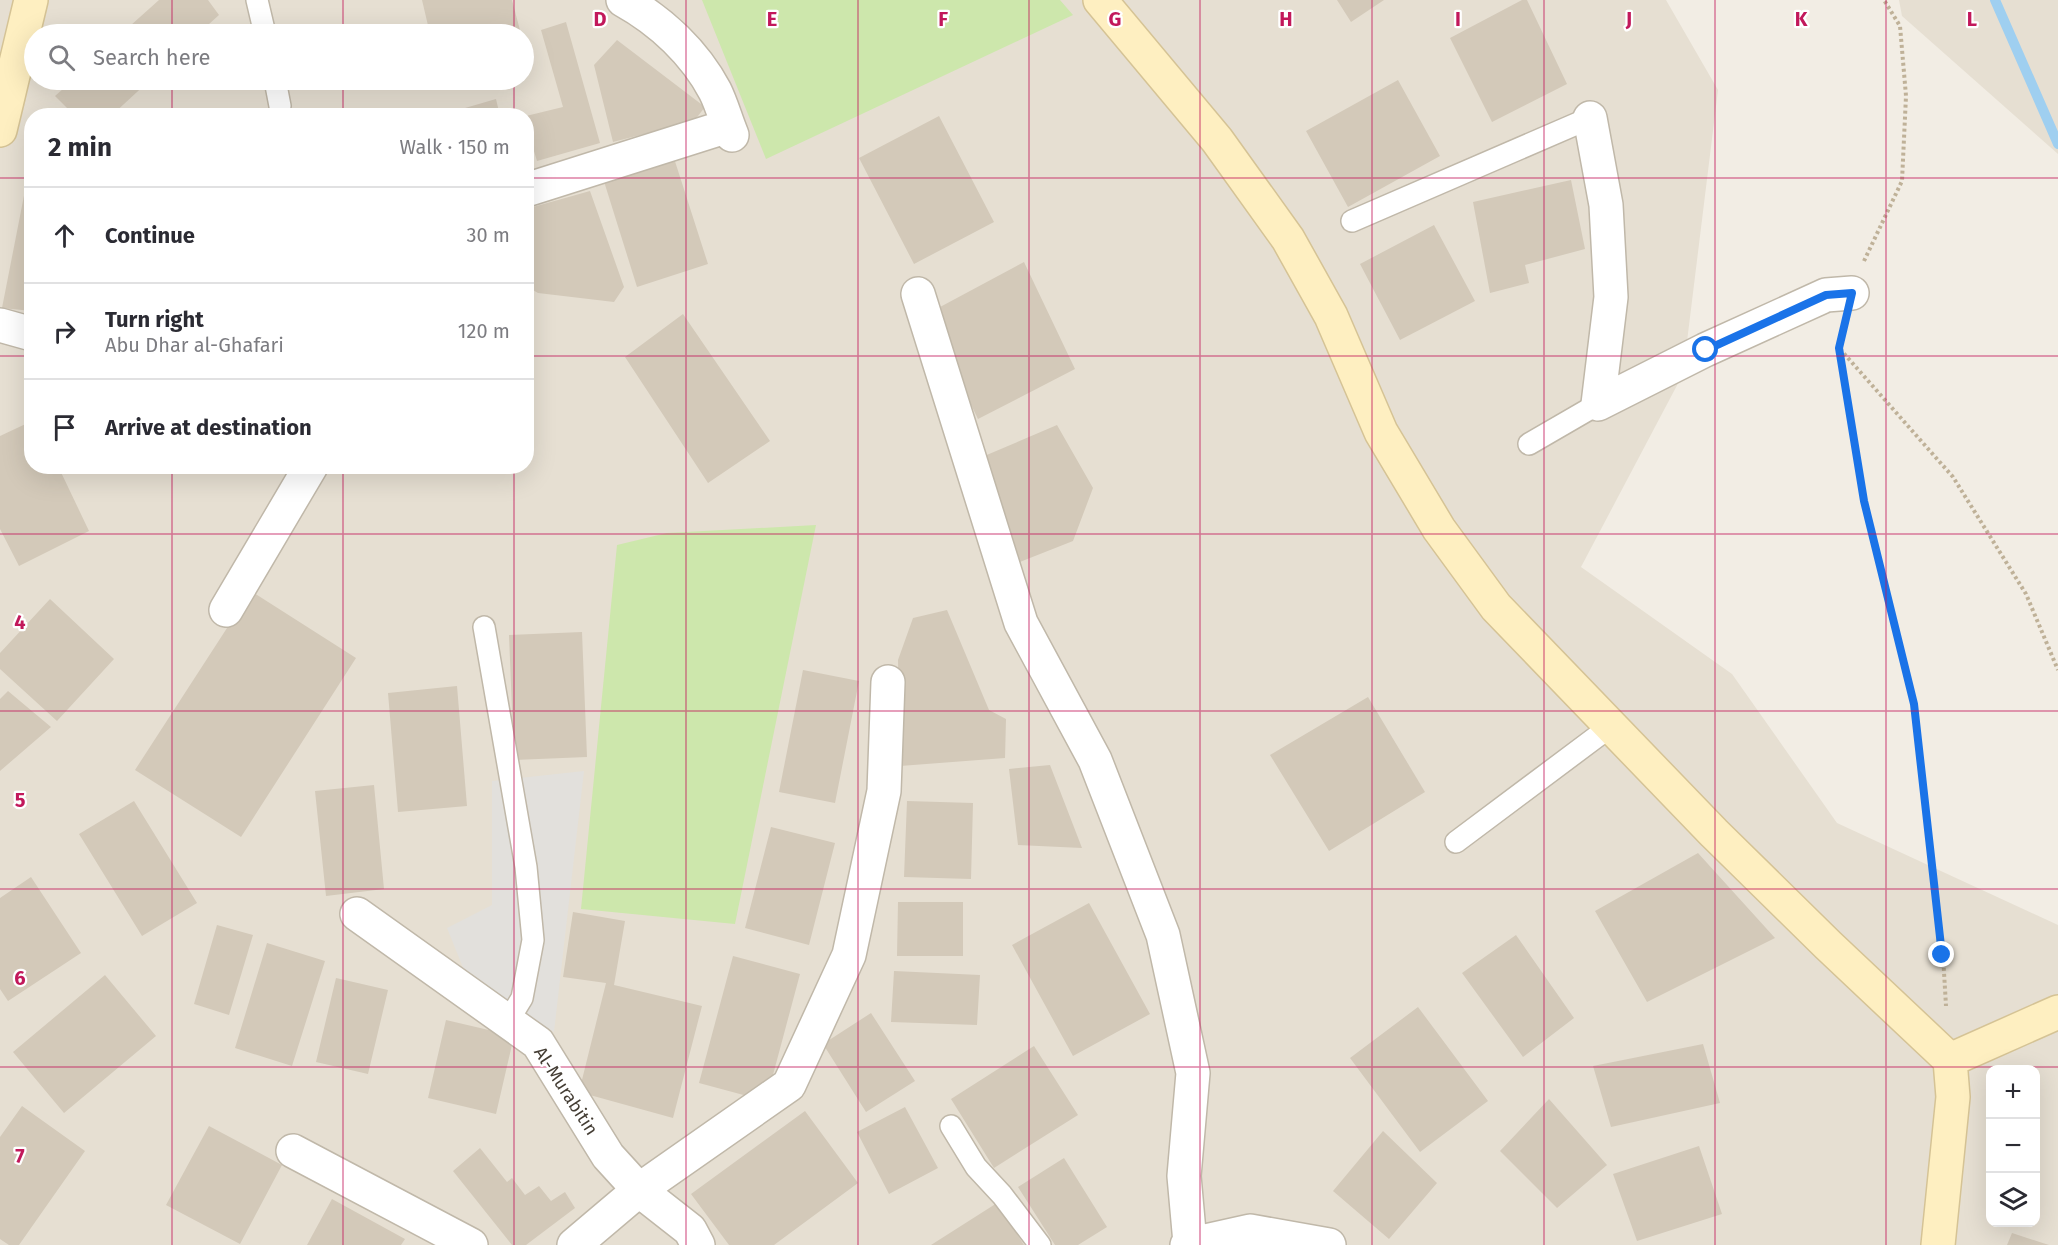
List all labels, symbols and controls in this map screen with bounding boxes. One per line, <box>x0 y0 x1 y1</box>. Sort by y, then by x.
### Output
text: D <box>593 7 607 31</box>
text: E <box>767 7 777 31</box>
text: F <box>938 7 948 31</box>
text: G <box>1109 7 1121 31</box>
text: H <box>1279 7 1293 31</box>
text: I <box>1455 7 1461 31</box>
text: J <box>1625 7 1632 31</box>
text: K <box>1795 7 1808 31</box>
text: L <box>1967 7 1977 31</box>
search box <box>24 24 534 90</box>
icon: search <box>45 41 78 74</box>
text: Search here <box>93 44 211 71</box>
text: 2 min <box>48 132 112 163</box>
text: Walk · 150 m <box>400 135 510 159</box>
icon: ahead <box>48 219 81 252</box>
text: Continue <box>105 222 195 249</box>
text: 30 m <box>466 223 510 247</box>
text: Turn right <box>105 306 204 333</box>
icon: right <box>48 315 81 348</box>
text: 120 m <box>458 319 510 343</box>
text: Abu Dhar al-Ghafari <box>105 333 284 357</box>
route start <box>1692 336 1718 362</box>
icon: arrive <box>48 411 81 444</box>
text: Arrive at destination <box>105 414 312 441</box>
text: 4 <box>14 610 26 634</box>
text: 5 <box>15 788 26 812</box>
route end <box>1928 941 1954 967</box>
text: 6 <box>14 966 26 990</box>
street label: Al-Murabitin <box>529 1043 603 1139</box>
map controls <box>1986 1065 2040 1227</box>
button: + <box>1986 1065 2040 1119</box>
button: − <box>1986 1119 2040 1173</box>
text: 7 <box>15 1144 25 1168</box>
button: layers <box>1986 1173 2040 1227</box>

